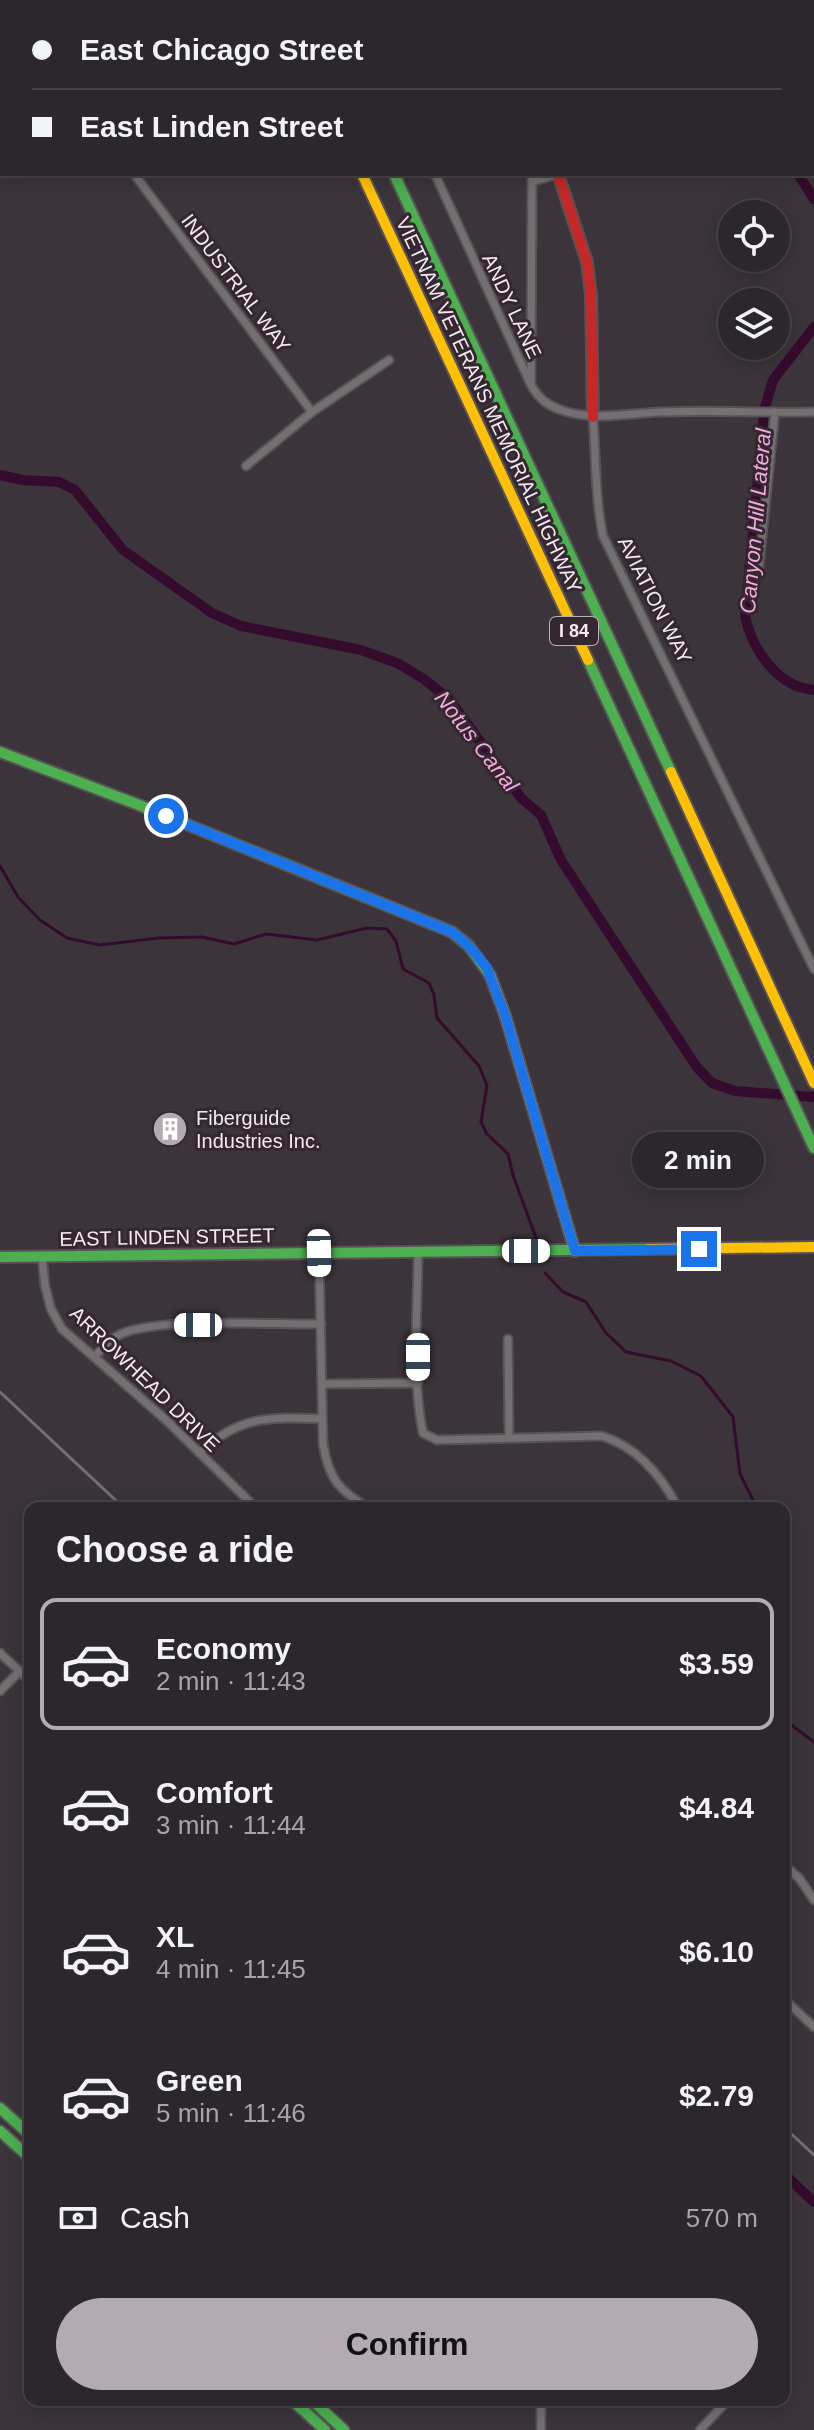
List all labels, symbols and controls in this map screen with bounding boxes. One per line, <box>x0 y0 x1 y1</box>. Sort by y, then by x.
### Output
text: East Chicago Street <box>80 33 363 66</box>
text: East Linden Street <box>80 110 343 143</box>
map controls <box>718 200 790 360</box>
button: locate <box>718 200 790 272</box>
street label: INDUSTRIAL WAY <box>177 210 295 356</box>
street label: VIETNAM VETERANS MEMORIAL HIGHWAY <box>392 213 586 597</box>
street label: ANDY LANE <box>478 250 546 362</box>
button: layers <box>718 288 790 360</box>
water label: Canyon Hill Lateral <box>735 426 776 615</box>
street label: AVIATION WAY <box>614 533 696 667</box>
road number: I 84 <box>550 617 598 645</box>
water label: Notus Canal <box>429 686 524 798</box>
route start <box>148 798 184 834</box>
place label: Fiberguide Industries Inc. <box>196 1107 321 1152</box>
building icon: Fiberguide Industries Inc. <box>151 1110 189 1148</box>
callout: 2 min <box>633 1133 765 1189</box>
text: 2 min <box>664 1145 732 1175</box>
street label: EAST LINDEN STREET <box>59 1224 275 1250</box>
car <box>307 1229 331 1277</box>
route end <box>681 1231 717 1267</box>
car <box>502 1239 550 1263</box>
street label: ARROWHEAD DRIVE <box>66 1302 224 1456</box>
car <box>174 1313 222 1337</box>
car <box>406 1333 430 1381</box>
text: Choose a ride <box>56 1529 294 1570</box>
icon: car <box>60 1628 132 1700</box>
text: Economy <box>156 1632 291 1665</box>
text: $3.59 <box>679 1647 754 1680</box>
text: 2 min · 11:43 <box>156 1666 306 1696</box>
icon: car <box>60 1772 132 1844</box>
text: Comfort <box>156 1776 273 1809</box>
text: $4.84 <box>679 1791 754 1824</box>
text: 3 min · 11:44 <box>156 1810 306 1840</box>
icon: car <box>60 1916 132 1988</box>
text: XL <box>156 1920 194 1953</box>
text: $6.10 <box>679 1935 754 1968</box>
text: 4 min · 11:45 <box>156 1954 306 1984</box>
icon: car <box>60 2060 132 2132</box>
text: Green <box>156 2064 243 2097</box>
text: $2.79 <box>679 2079 754 2112</box>
text: 5 min · 11:46 <box>156 2098 306 2128</box>
icon: cash <box>56 2196 100 2240</box>
text: Cash <box>120 2201 190 2234</box>
text: 570 m <box>686 2203 758 2233</box>
button: Confirm <box>56 2298 758 2390</box>

